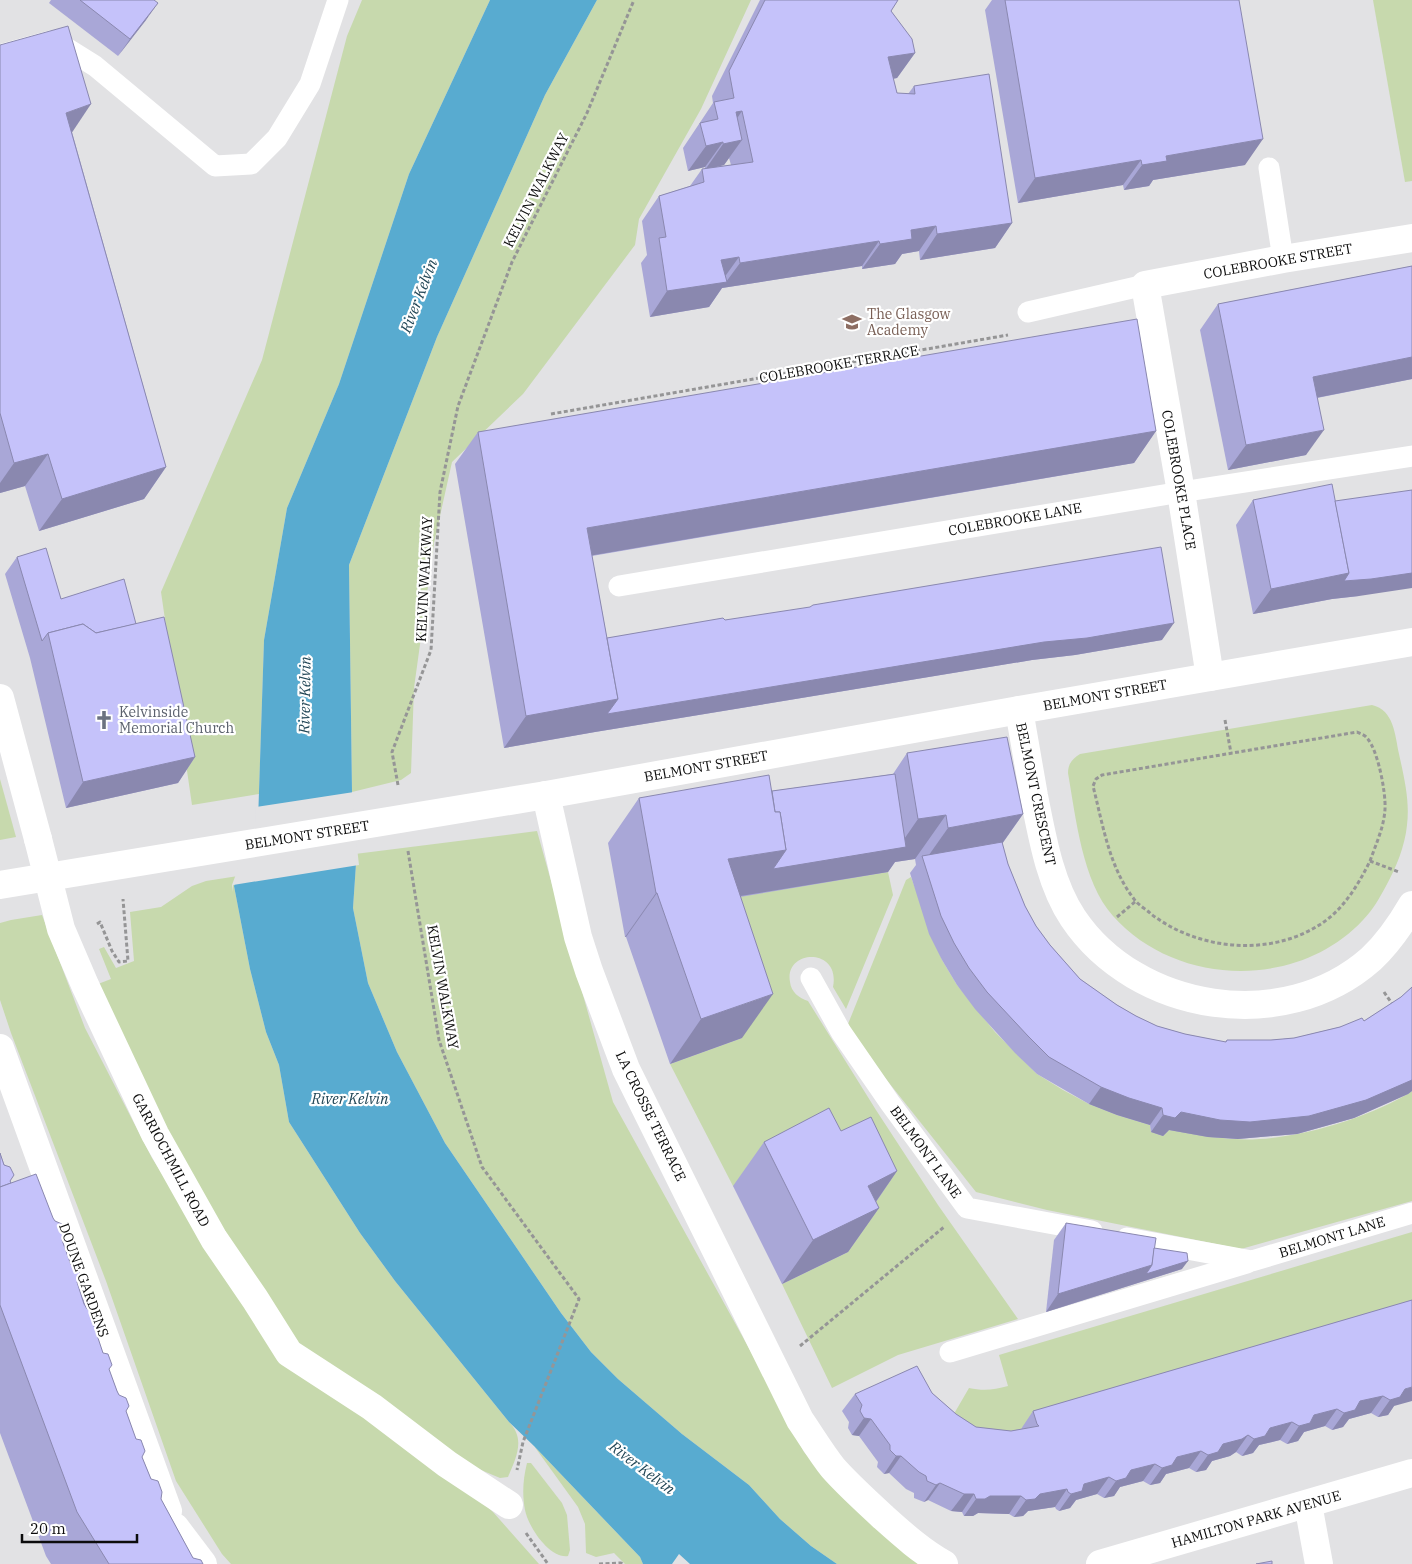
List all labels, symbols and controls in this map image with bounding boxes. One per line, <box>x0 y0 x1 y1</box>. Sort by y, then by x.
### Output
street label: KELVIN WALKWAY <box>499 130 573 250</box>
street label: COLEBROOKE STREET <box>1202 239 1354 283</box>
water label: River Kelvin <box>395 256 441 336</box>
place label: The Glasgow Academy <box>867 305 951 339</box>
school or university icon: The Glasgow Academy <box>841 311 863 333</box>
street label: COLEBROOKE TERRACE <box>758 341 920 387</box>
street label: COLEBROOKE PLACE <box>1158 409 1200 551</box>
street label: COLEBROOKE LANE <box>947 498 1083 540</box>
street label: KELVIN WALKWAY <box>412 515 436 642</box>
water label: River Kelvin <box>294 656 315 735</box>
street label: BELMONT STREET <box>1041 675 1169 715</box>
place label: Kelvinside Memorial Church <box>119 703 235 737</box>
church icon: Kelvinside Memorial Church <box>93 709 115 731</box>
street label: BELMONT CRESCENT <box>1012 721 1060 867</box>
street label: BELMONT STREET <box>642 746 770 786</box>
street label: BELMONT STREET <box>243 816 371 854</box>
street label: KELVIN WALKWAY <box>423 923 463 1051</box>
street label: LA CROSSE TERRACE <box>612 1048 690 1184</box>
water label: River Kelvin <box>310 1089 389 1108</box>
street label: GARRIOCHMILL ROAD <box>128 1090 214 1230</box>
street label: BELMONT LANE <box>886 1102 966 1202</box>
street label: BELMONT LANE <box>1277 1212 1387 1262</box>
street label: DOUNE GARDENS <box>55 1220 113 1340</box>
water label: River Kelvin <box>605 1436 679 1499</box>
street label: HAMILTON PARK AVENUE <box>1169 1486 1343 1552</box>
scale bar <box>22 1512 138 1544</box>
text: 20 m <box>30 1519 66 1538</box>

